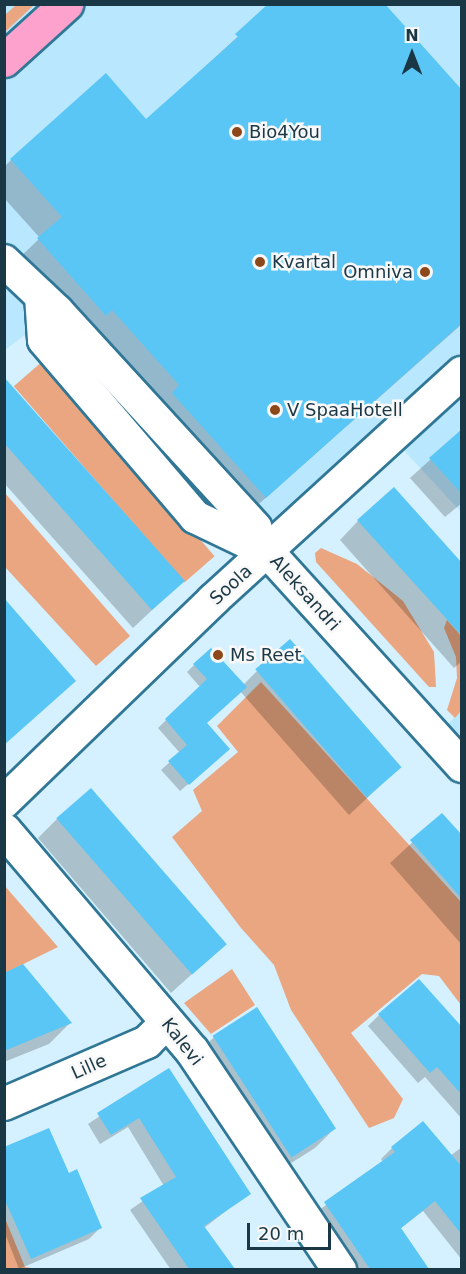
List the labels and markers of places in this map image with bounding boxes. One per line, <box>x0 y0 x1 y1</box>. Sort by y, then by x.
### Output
place label: Bio4You <box>249 121 320 143</box>
marker: Bio4You <box>230 125 244 139</box>
place label: Kvartal <box>272 251 336 273</box>
marker: Kvartal <box>253 255 267 269</box>
place label: Omniva <box>343 261 413 283</box>
marker: Omniva <box>418 265 432 279</box>
place label: V SpaaHotell <box>287 399 403 421</box>
marker: V SpaaHotell <box>268 403 282 417</box>
place label: Ms Reet <box>230 644 302 666</box>
marker: Ms Reet <box>211 648 225 662</box>

